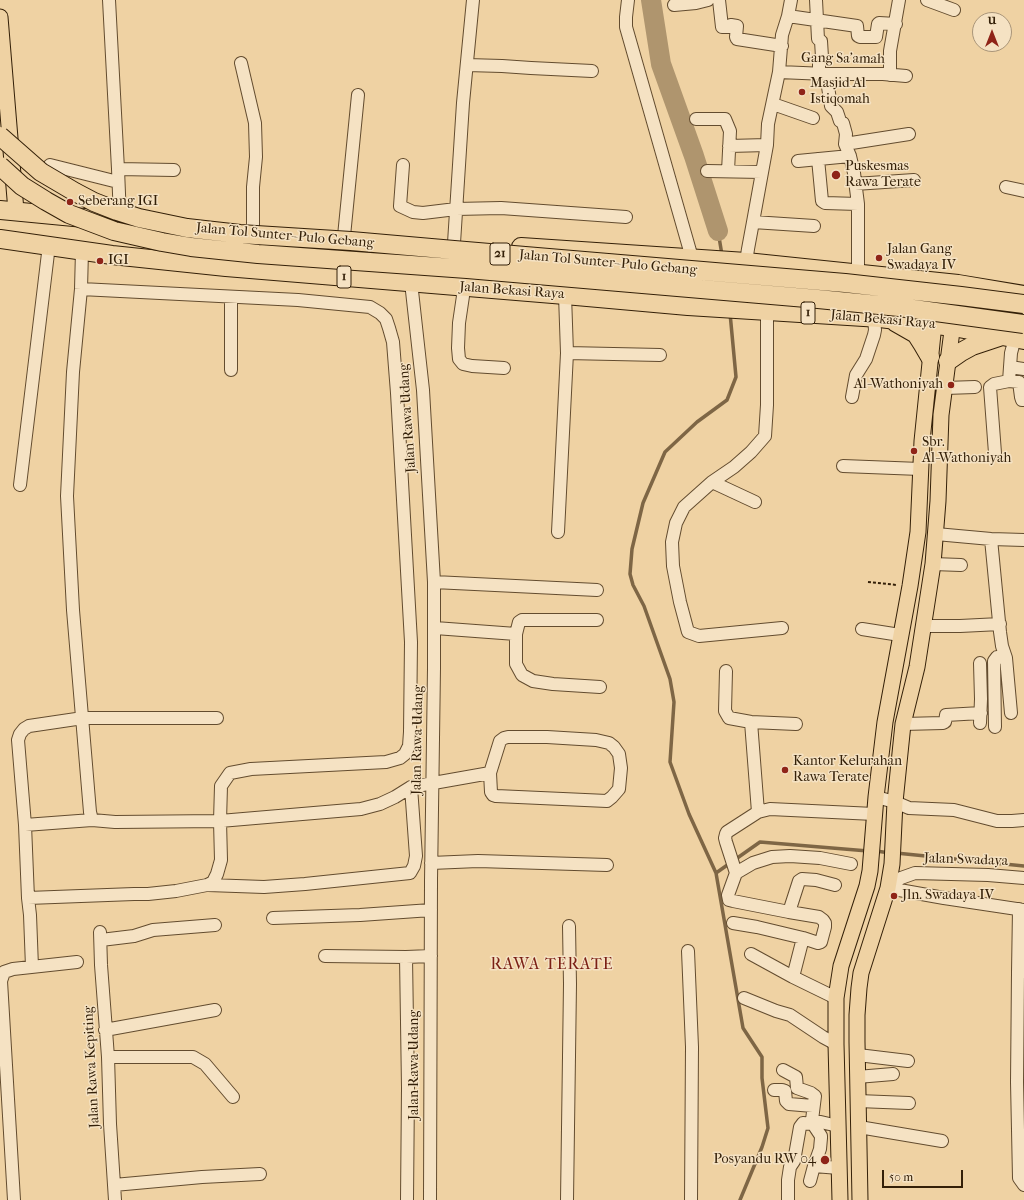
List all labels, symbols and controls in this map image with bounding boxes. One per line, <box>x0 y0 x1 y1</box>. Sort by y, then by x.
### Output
north arrow <box>972 12 1012 52</box>
text: U <box>988 14 996 27</box>
street label: Gang Sa'amah <box>801 50 885 68</box>
place label: Masjid Al Istiqomah <box>810 76 870 108</box>
marker: Masjid Al Istiqomah <box>797 87 807 97</box>
place label: Puskesmas Rawa Terate <box>845 159 921 192</box>
marker: Puskesmas Rawa Terate <box>830 169 842 181</box>
place label: Seberang IGI <box>78 194 158 210</box>
marker: Seberang IGI <box>65 197 75 207</box>
street label: Jalan Tol Sunter–Pulo Gebang <box>195 220 375 252</box>
place label: Jalan Gang Swadaya IV <box>887 242 956 274</box>
road number: 21 <box>490 243 510 265</box>
street label: Jalan Tol Sunter–Pulo Gebang <box>518 247 698 279</box>
place label: IGI <box>108 253 129 269</box>
marker: Jalan Gang Swadaya IV <box>874 253 884 263</box>
marker: IGI <box>95 256 105 266</box>
road number: 1 <box>337 266 351 288</box>
street label: Jalan Bekasi Raya <box>459 279 565 303</box>
road number: 1 <box>801 302 815 324</box>
street label: Jalan Bekasi Raya <box>830 307 936 333</box>
street label: Jalan Rawa Udang <box>396 363 420 473</box>
place label: Al-Wathoniyah <box>854 377 943 393</box>
marker: Al-Wathoniyah <box>946 380 956 390</box>
place label: Sbr. Al-Wathoniyah <box>922 435 1011 468</box>
marker: Sbr. Al-Wathoniyah <box>909 446 919 456</box>
street label: Jalan Rawa Udang <box>409 685 427 795</box>
place label: Kantor Kelurahan Rawa Terate <box>793 754 902 786</box>
marker: Kantor Kelurahan Rawa Terate <box>780 765 790 775</box>
street label: Jalan Swadaya <box>924 850 1008 870</box>
place label: Jln. Swadaya IV <box>902 888 994 904</box>
marker: Jln. Swadaya IV <box>889 891 899 901</box>
district label: RAWA TERATE <box>490 955 614 975</box>
street label: Jalan Rawa Kepiting <box>80 1005 104 1129</box>
street label: Jalan Rawa Udang <box>407 1010 423 1120</box>
place label: Posyandu RW 04 <box>713 1152 816 1168</box>
marker: Posyandu RW 04 <box>819 1154 831 1166</box>
scale bar <box>884 1162 965 1188</box>
text: 50 m <box>889 1170 913 1184</box>

